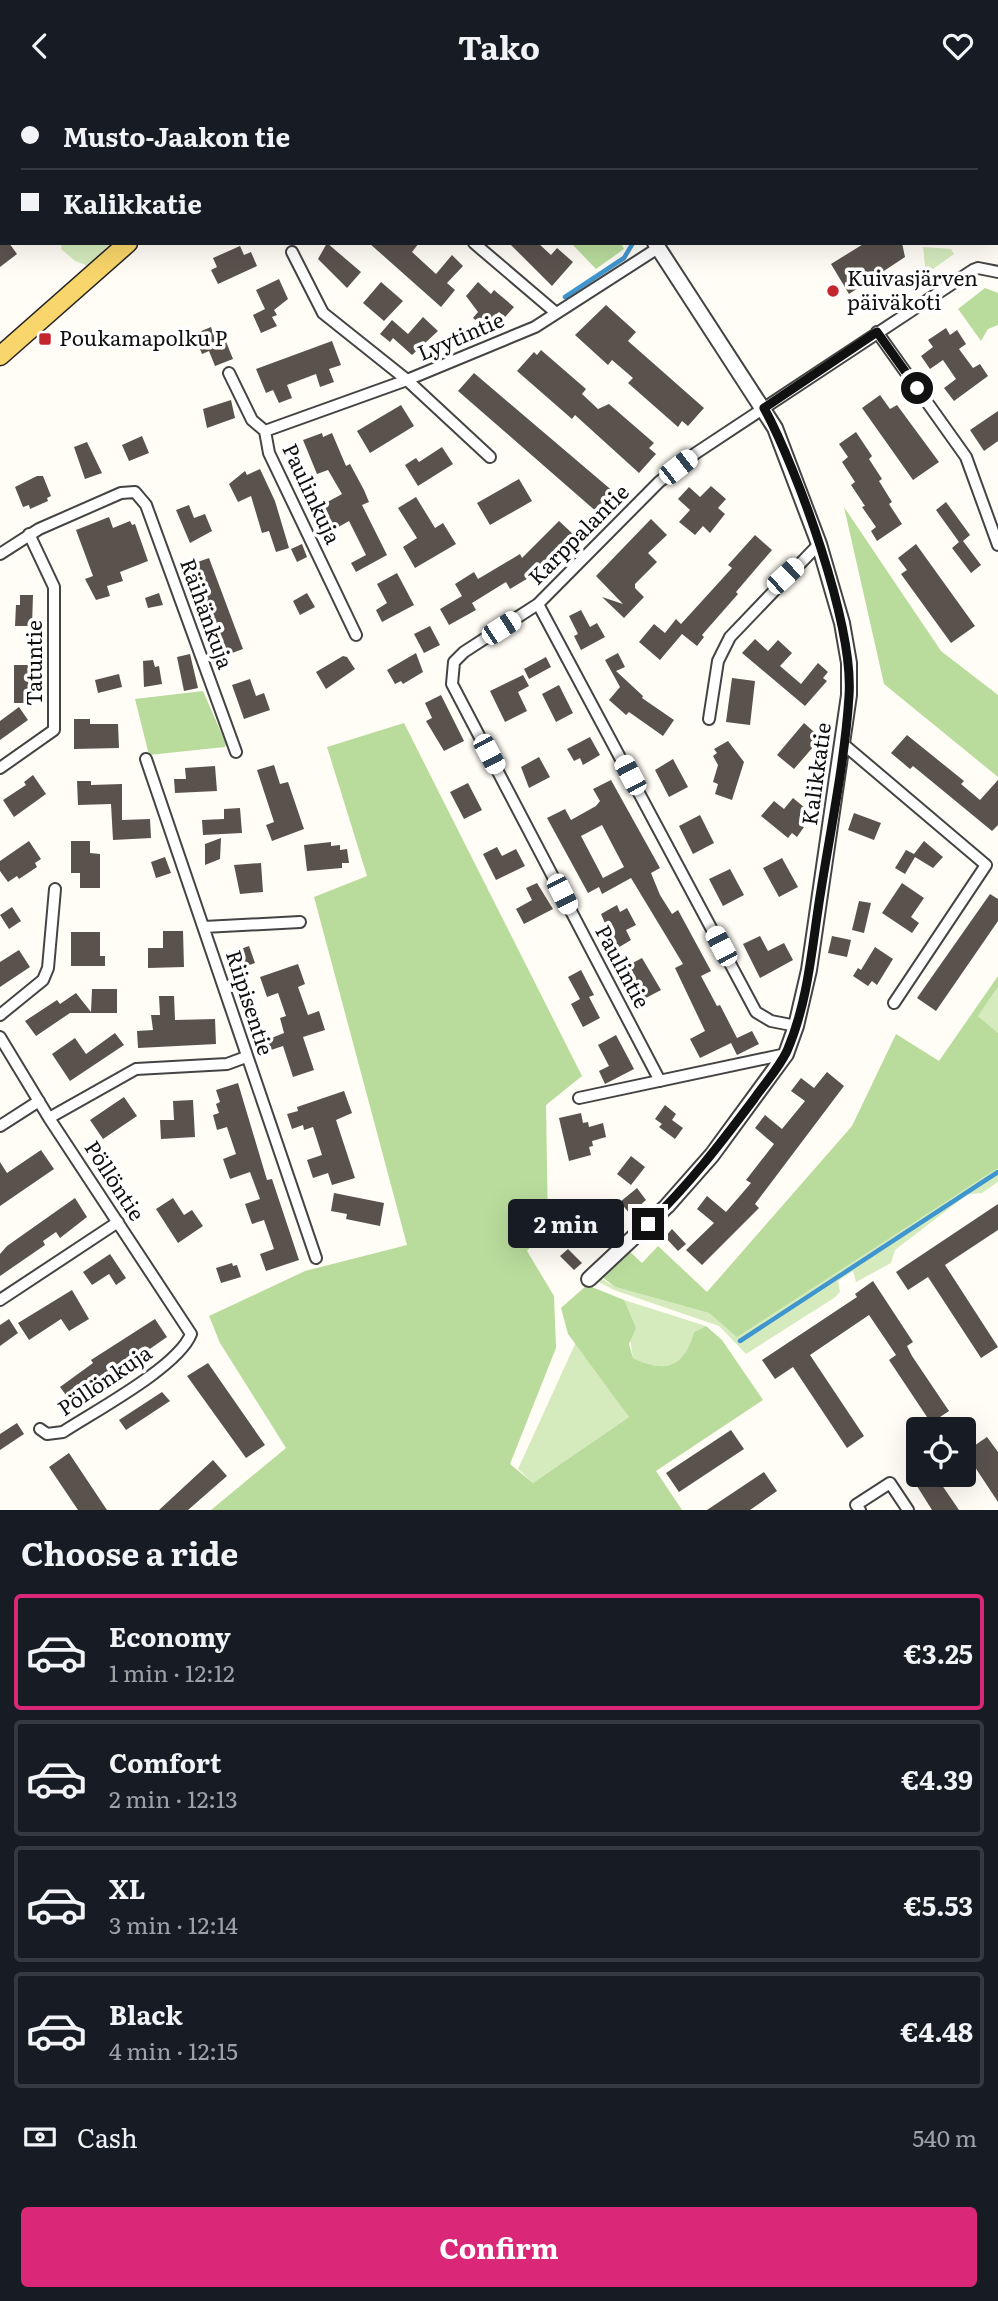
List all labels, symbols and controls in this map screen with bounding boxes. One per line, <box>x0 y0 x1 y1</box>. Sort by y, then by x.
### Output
text: Tako <box>458 22 540 70</box>
icon: back <box>21 27 59 65</box>
icon: heart <box>939 27 977 65</box>
text: Musto-Jaakon tie <box>63 116 290 155</box>
text: Kalikkatie <box>63 183 202 222</box>
place label: Kuivasjärven päiväkoti <box>847 261 978 316</box>
marker: Kuivasjärven päiväkoti <box>825 283 841 299</box>
street label: Lyytintie <box>412 303 508 367</box>
place label: Poukamapolku P <box>59 321 228 352</box>
marker: Poukamapolku P <box>37 331 53 347</box>
route start <box>901 372 933 404</box>
street label: Paulinkuja <box>276 437 350 549</box>
car <box>655 446 702 488</box>
street label: Karppalantie <box>520 476 635 591</box>
street label: Räihänkuja <box>174 554 243 673</box>
car <box>763 554 808 598</box>
car <box>478 608 525 648</box>
street label: Tatuntie <box>17 620 48 706</box>
street label: Kalikkatie <box>792 720 837 827</box>
car <box>470 731 509 777</box>
car <box>611 752 650 798</box>
car <box>544 871 581 917</box>
street label: Paulintie <box>589 919 659 1013</box>
car <box>702 923 741 969</box>
street label: Riipisentie <box>220 946 283 1059</box>
street label: Pöllöntie <box>79 1133 154 1226</box>
callout: 2 min <box>508 1199 624 1249</box>
text: 2 min <box>534 1206 598 1240</box>
route end <box>632 1208 664 1240</box>
street label: Pöllönkuja <box>50 1336 158 1422</box>
map controls <box>906 1417 976 1487</box>
button: locate <box>906 1417 976 1487</box>
text: Choose a ride <box>21 1528 238 1576</box>
text: Economy <box>109 1616 231 1655</box>
icon: car <box>25 1621 88 1684</box>
text: €3.25 <box>904 1633 973 1672</box>
text: 1 min · 12:12 <box>109 1655 235 1689</box>
text: Comfort <box>109 1742 221 1781</box>
icon: car <box>25 1747 88 1810</box>
text: €4.39 <box>901 1759 973 1798</box>
text: 2 min · 12:13 <box>109 1781 238 1815</box>
text: XL <box>109 1868 146 1907</box>
icon: car <box>25 1873 88 1936</box>
text: €5.53 <box>904 1885 973 1924</box>
text: 3 min · 12:14 <box>109 1907 238 1941</box>
text: Black <box>109 1994 183 2033</box>
icon: car <box>25 1999 88 2062</box>
text: €4.48 <box>900 2011 973 2050</box>
text: 4 min · 12:15 <box>109 2033 238 2067</box>
text: Cash <box>77 2117 138 2156</box>
icon: cash <box>21 2118 59 2156</box>
text: 540 m <box>912 2120 977 2154</box>
button: Confirm <box>21 2207 977 2287</box>

